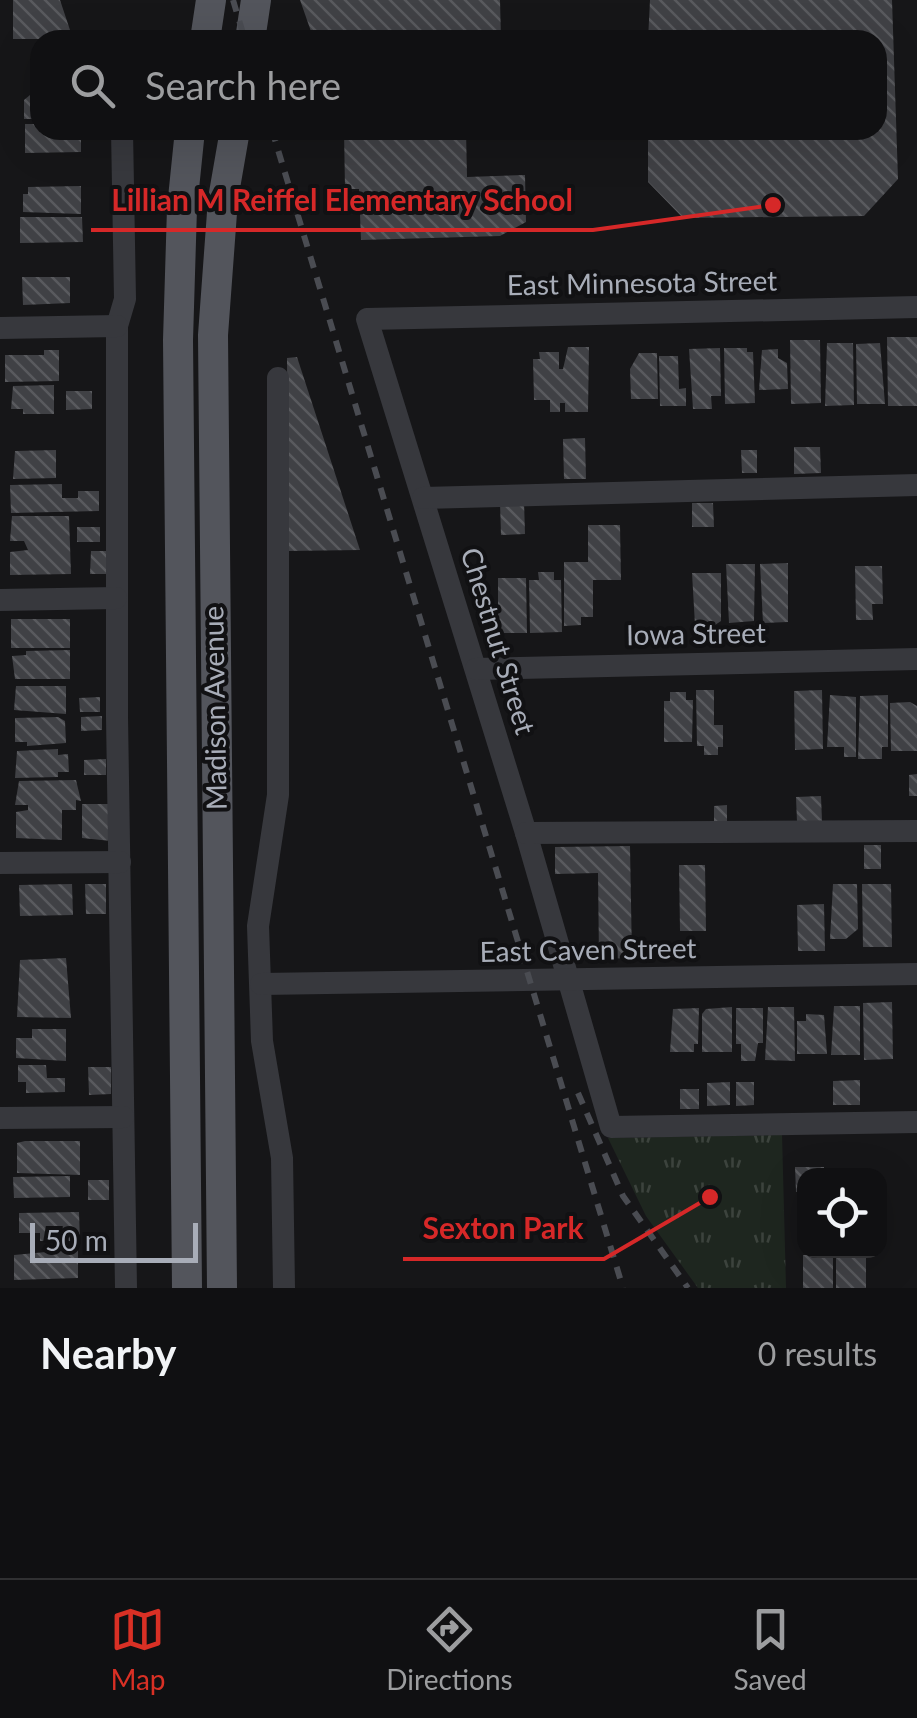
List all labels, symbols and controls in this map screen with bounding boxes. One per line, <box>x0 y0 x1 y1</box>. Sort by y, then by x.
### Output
search box <box>30 30 887 140</box>
icon: search <box>65 58 120 113</box>
text: Search here <box>145 62 341 108</box>
callout: Lillian M Reiffel Elementary School <box>91 170 593 230</box>
text: Lillian M Reiffel Elementary School <box>111 181 573 217</box>
street label: East Minnesota Street <box>507 263 777 301</box>
street label: Chestnut Street <box>454 543 543 738</box>
street label: Madison Avenue <box>195 606 233 811</box>
street label: Iowa Street <box>626 615 766 651</box>
street label: East Caven Street <box>479 930 697 968</box>
map controls <box>797 1168 887 1258</box>
button: locate <box>797 1168 887 1258</box>
callout: Sexton Park <box>403 1199 604 1259</box>
text: Sexton Park <box>423 1209 584 1245</box>
scale bar <box>30 1218 198 1262</box>
text: 50 m <box>45 1223 108 1257</box>
text: Nearby <box>40 1328 177 1378</box>
text: 0 results <box>758 1334 877 1373</box>
tab: Map <box>110 1602 166 1696</box>
tab: Directions <box>386 1602 513 1696</box>
tab: Saved <box>733 1602 807 1696</box>

